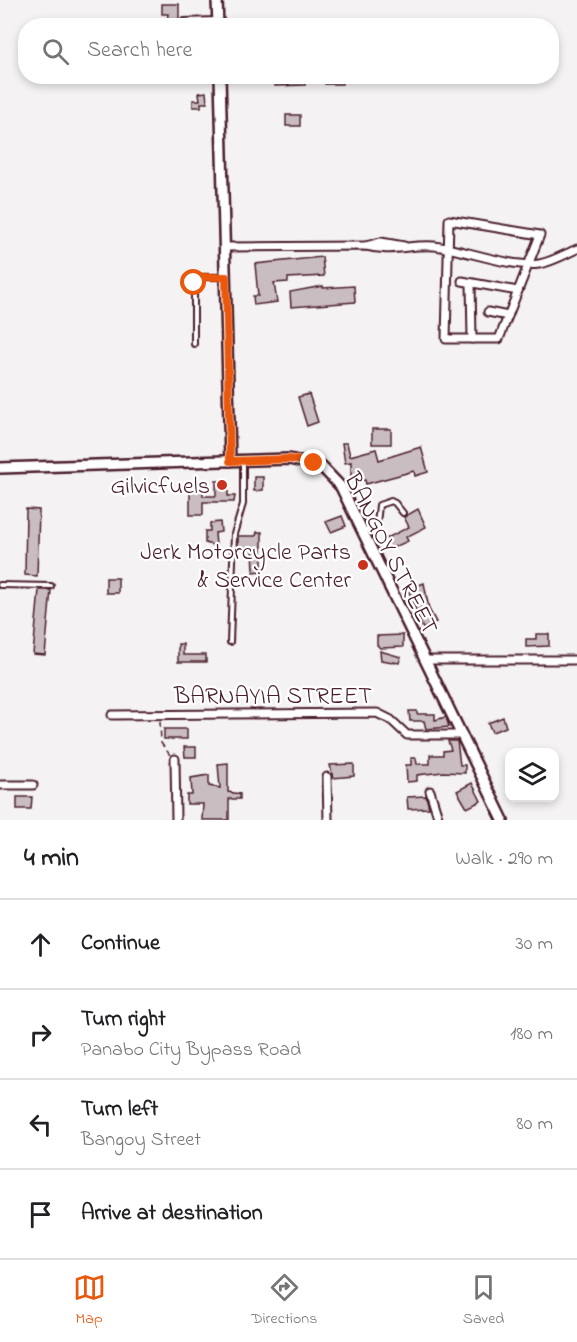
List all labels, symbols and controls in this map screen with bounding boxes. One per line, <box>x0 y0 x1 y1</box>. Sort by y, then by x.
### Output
search box <box>18 18 559 84</box>
icon: search <box>39 35 72 68</box>
text: Search here <box>87 35 192 67</box>
route start <box>180 269 206 295</box>
route end <box>300 449 326 475</box>
street label: BANGOY STREET <box>333 466 446 642</box>
place label: Gilvicfuels <box>111 470 210 505</box>
marker: Gilvicfuels <box>215 478 229 492</box>
place label: Jerk Motorcycle Parts & Service Center <box>140 536 352 599</box>
marker: Jerk Motorcycle Parts & Service Center <box>356 558 370 572</box>
street label: BARNAYIA STREET <box>173 680 372 715</box>
map controls <box>505 748 559 802</box>
button: layers <box>505 748 559 802</box>
text: 4 min <box>24 840 79 878</box>
text: Walk · 290 m <box>455 845 553 874</box>
icon: ahead <box>24 928 57 961</box>
text: Continue <box>81 928 160 960</box>
text: 30 m <box>516 930 553 959</box>
text: Turn right <box>81 1004 166 1036</box>
icon: right <box>24 1018 57 1051</box>
text: 180 m <box>510 1020 553 1049</box>
text: Panabo City Bypass Road <box>81 1036 301 1065</box>
text: Turn left <box>81 1094 158 1126</box>
icon: left <box>24 1108 57 1141</box>
text: 80 m <box>516 1110 553 1139</box>
text: Bangoy Street <box>81 1126 201 1155</box>
icon: arrive <box>24 1198 57 1231</box>
text: Arrive at destination <box>81 1198 263 1230</box>
tab: Map <box>73 1271 106 1331</box>
tab: Directions <box>251 1271 317 1331</box>
tab: Saved <box>463 1271 504 1331</box>

